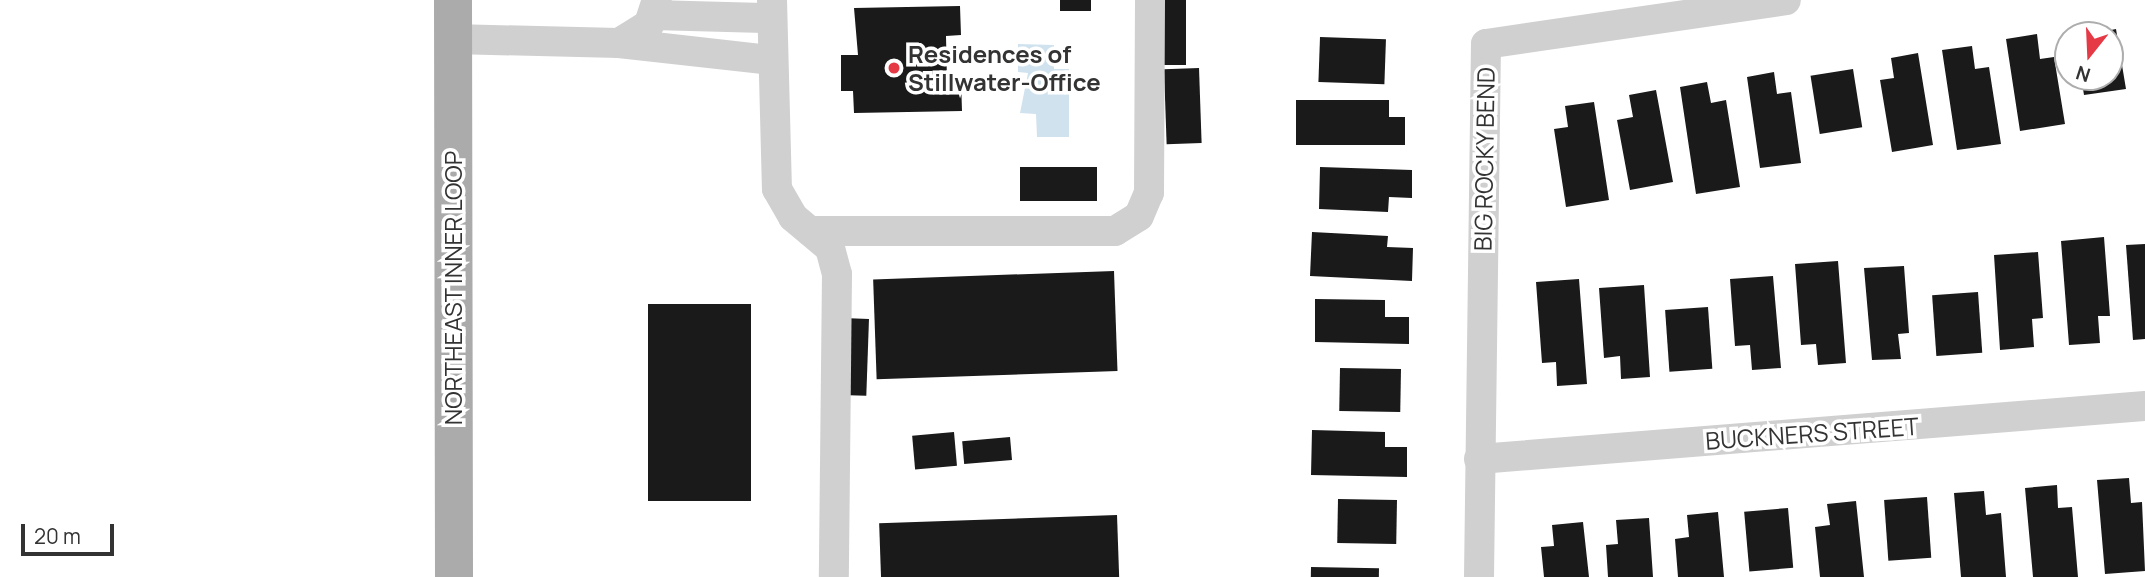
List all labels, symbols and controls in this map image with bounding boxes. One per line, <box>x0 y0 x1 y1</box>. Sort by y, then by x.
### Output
north arrow <box>2054 21 2124 91</box>
place label: Residences of Stillwater-Office <box>908 40 1101 96</box>
marker: Residences of Stillwater-Office <box>886 60 902 76</box>
text: N <box>2073 60 2094 89</box>
street label: BIG ROCKY BEND <box>1468 66 1500 252</box>
street label: NORTHEAST INNER LOOP <box>439 150 467 426</box>
street label: BUCKNERS STREET <box>1704 411 1920 455</box>
scale bar <box>24 510 117 554</box>
text: 20 m <box>34 522 81 550</box>

